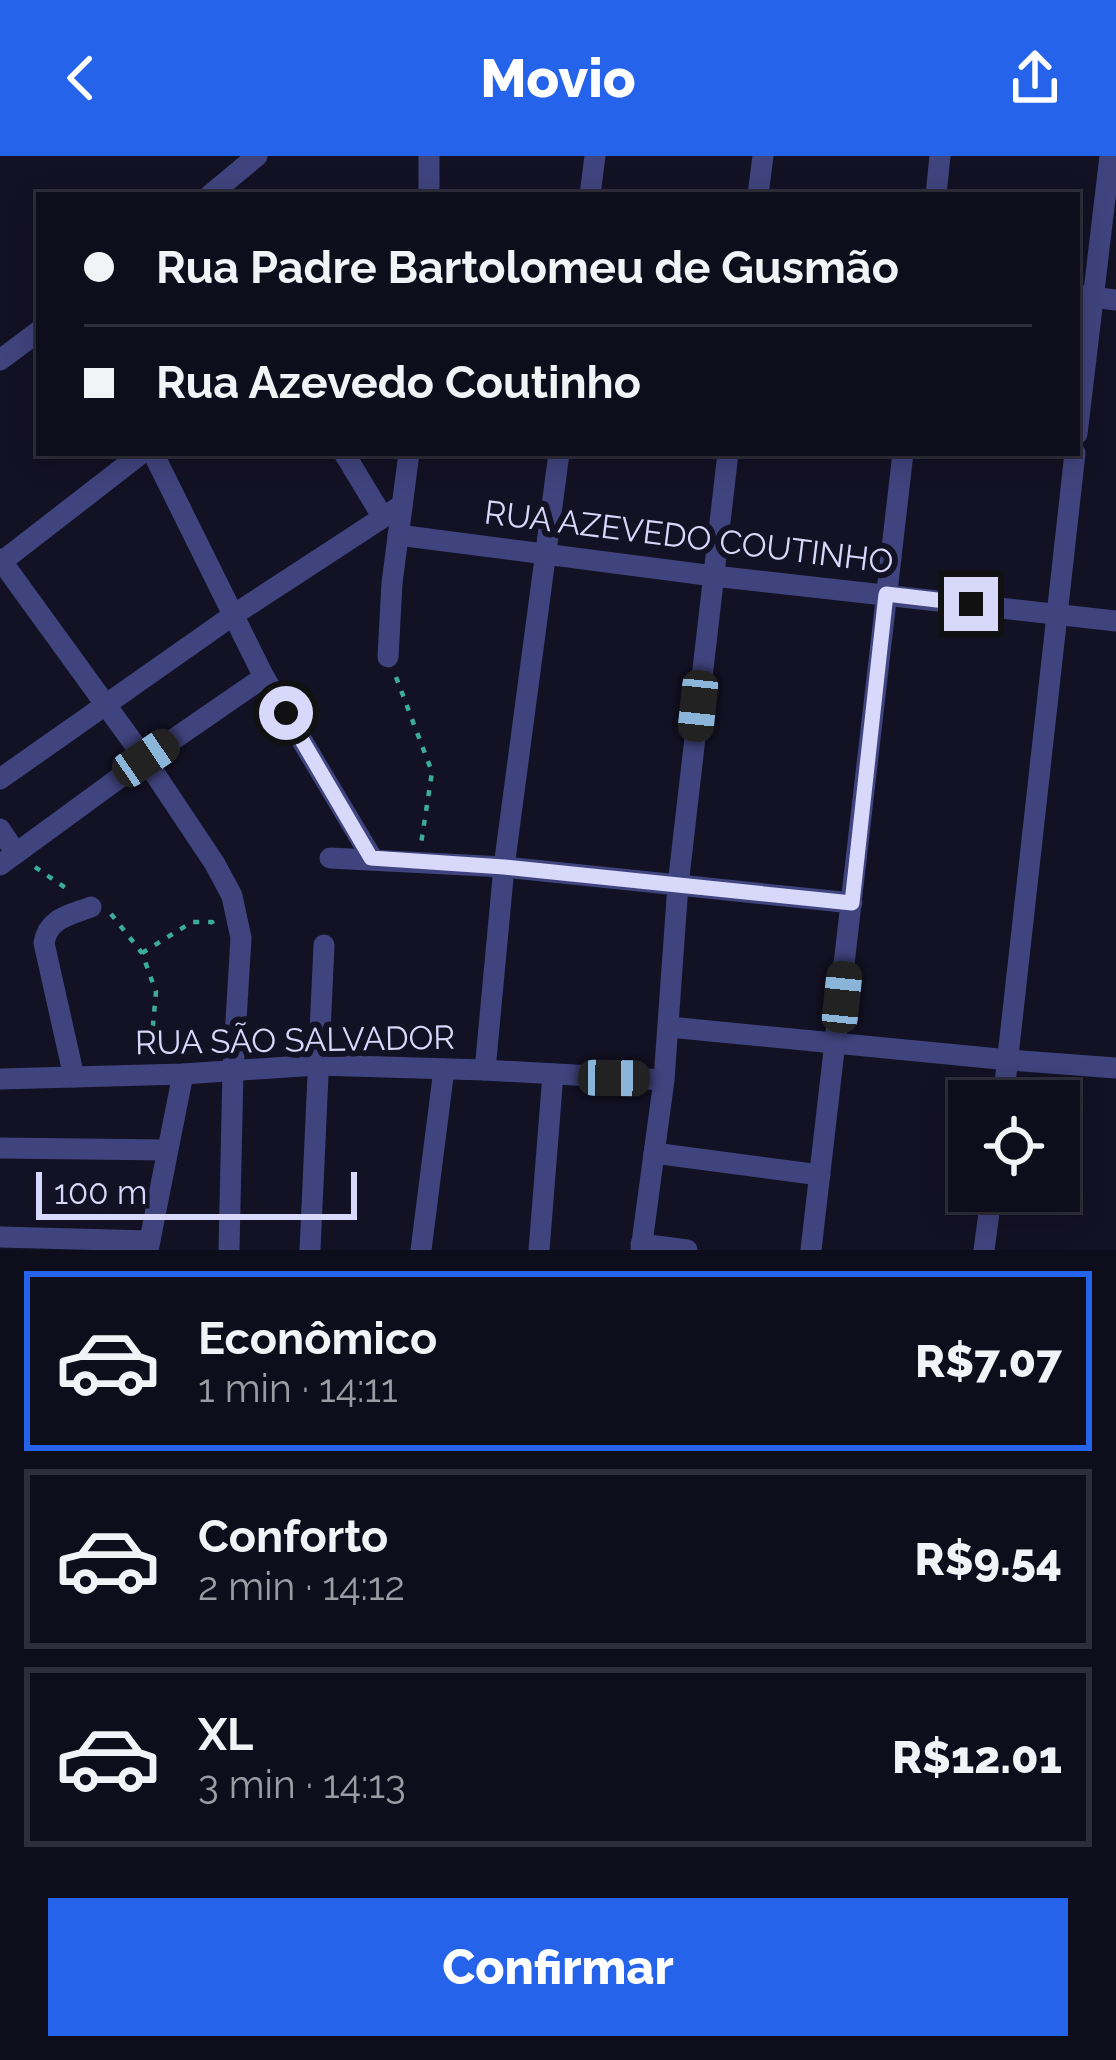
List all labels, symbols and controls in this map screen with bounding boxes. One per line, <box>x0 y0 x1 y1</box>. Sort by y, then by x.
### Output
icon: back <box>48 45 114 111</box>
icon: share <box>1002 45 1068 111</box>
text: Movio <box>480 46 636 110</box>
text: Rua Padre Bartolomeu de Gusmão <box>156 241 899 294</box>
text: Rua Azevedo Coutinho <box>156 356 641 409</box>
street label: RUA AZEVEDO COUTINHO <box>482 493 896 581</box>
route end <box>944 577 998 631</box>
car <box>676 668 720 744</box>
route start <box>259 686 313 740</box>
car <box>106 723 186 793</box>
car <box>820 959 864 1035</box>
street label: RUA SÃO SALVADOR <box>135 1018 455 1062</box>
car <box>578 1059 650 1097</box>
map controls <box>948 1080 1080 1212</box>
button: locate <box>948 1080 1080 1212</box>
scale bar <box>36 1166 357 1219</box>
text: 100 m <box>54 1173 147 1212</box>
icon: car <box>54 1307 162 1415</box>
text: Econômico <box>198 1312 437 1365</box>
text: R$7.07 <box>915 1335 1062 1388</box>
text: 1 min · 14:11 <box>198 1365 398 1411</box>
icon: car <box>54 1505 162 1613</box>
text: Conforto <box>198 1510 388 1563</box>
text: R$9.54 <box>915 1533 1062 1586</box>
text: 2 min · 14:12 <box>198 1563 405 1609</box>
icon: car <box>54 1703 162 1811</box>
text: XL <box>198 1708 253 1761</box>
text: R$12.01 <box>892 1731 1062 1784</box>
text: 3 min · 14:13 <box>198 1761 406 1807</box>
button: Confirmar <box>48 1898 1068 2036</box>

